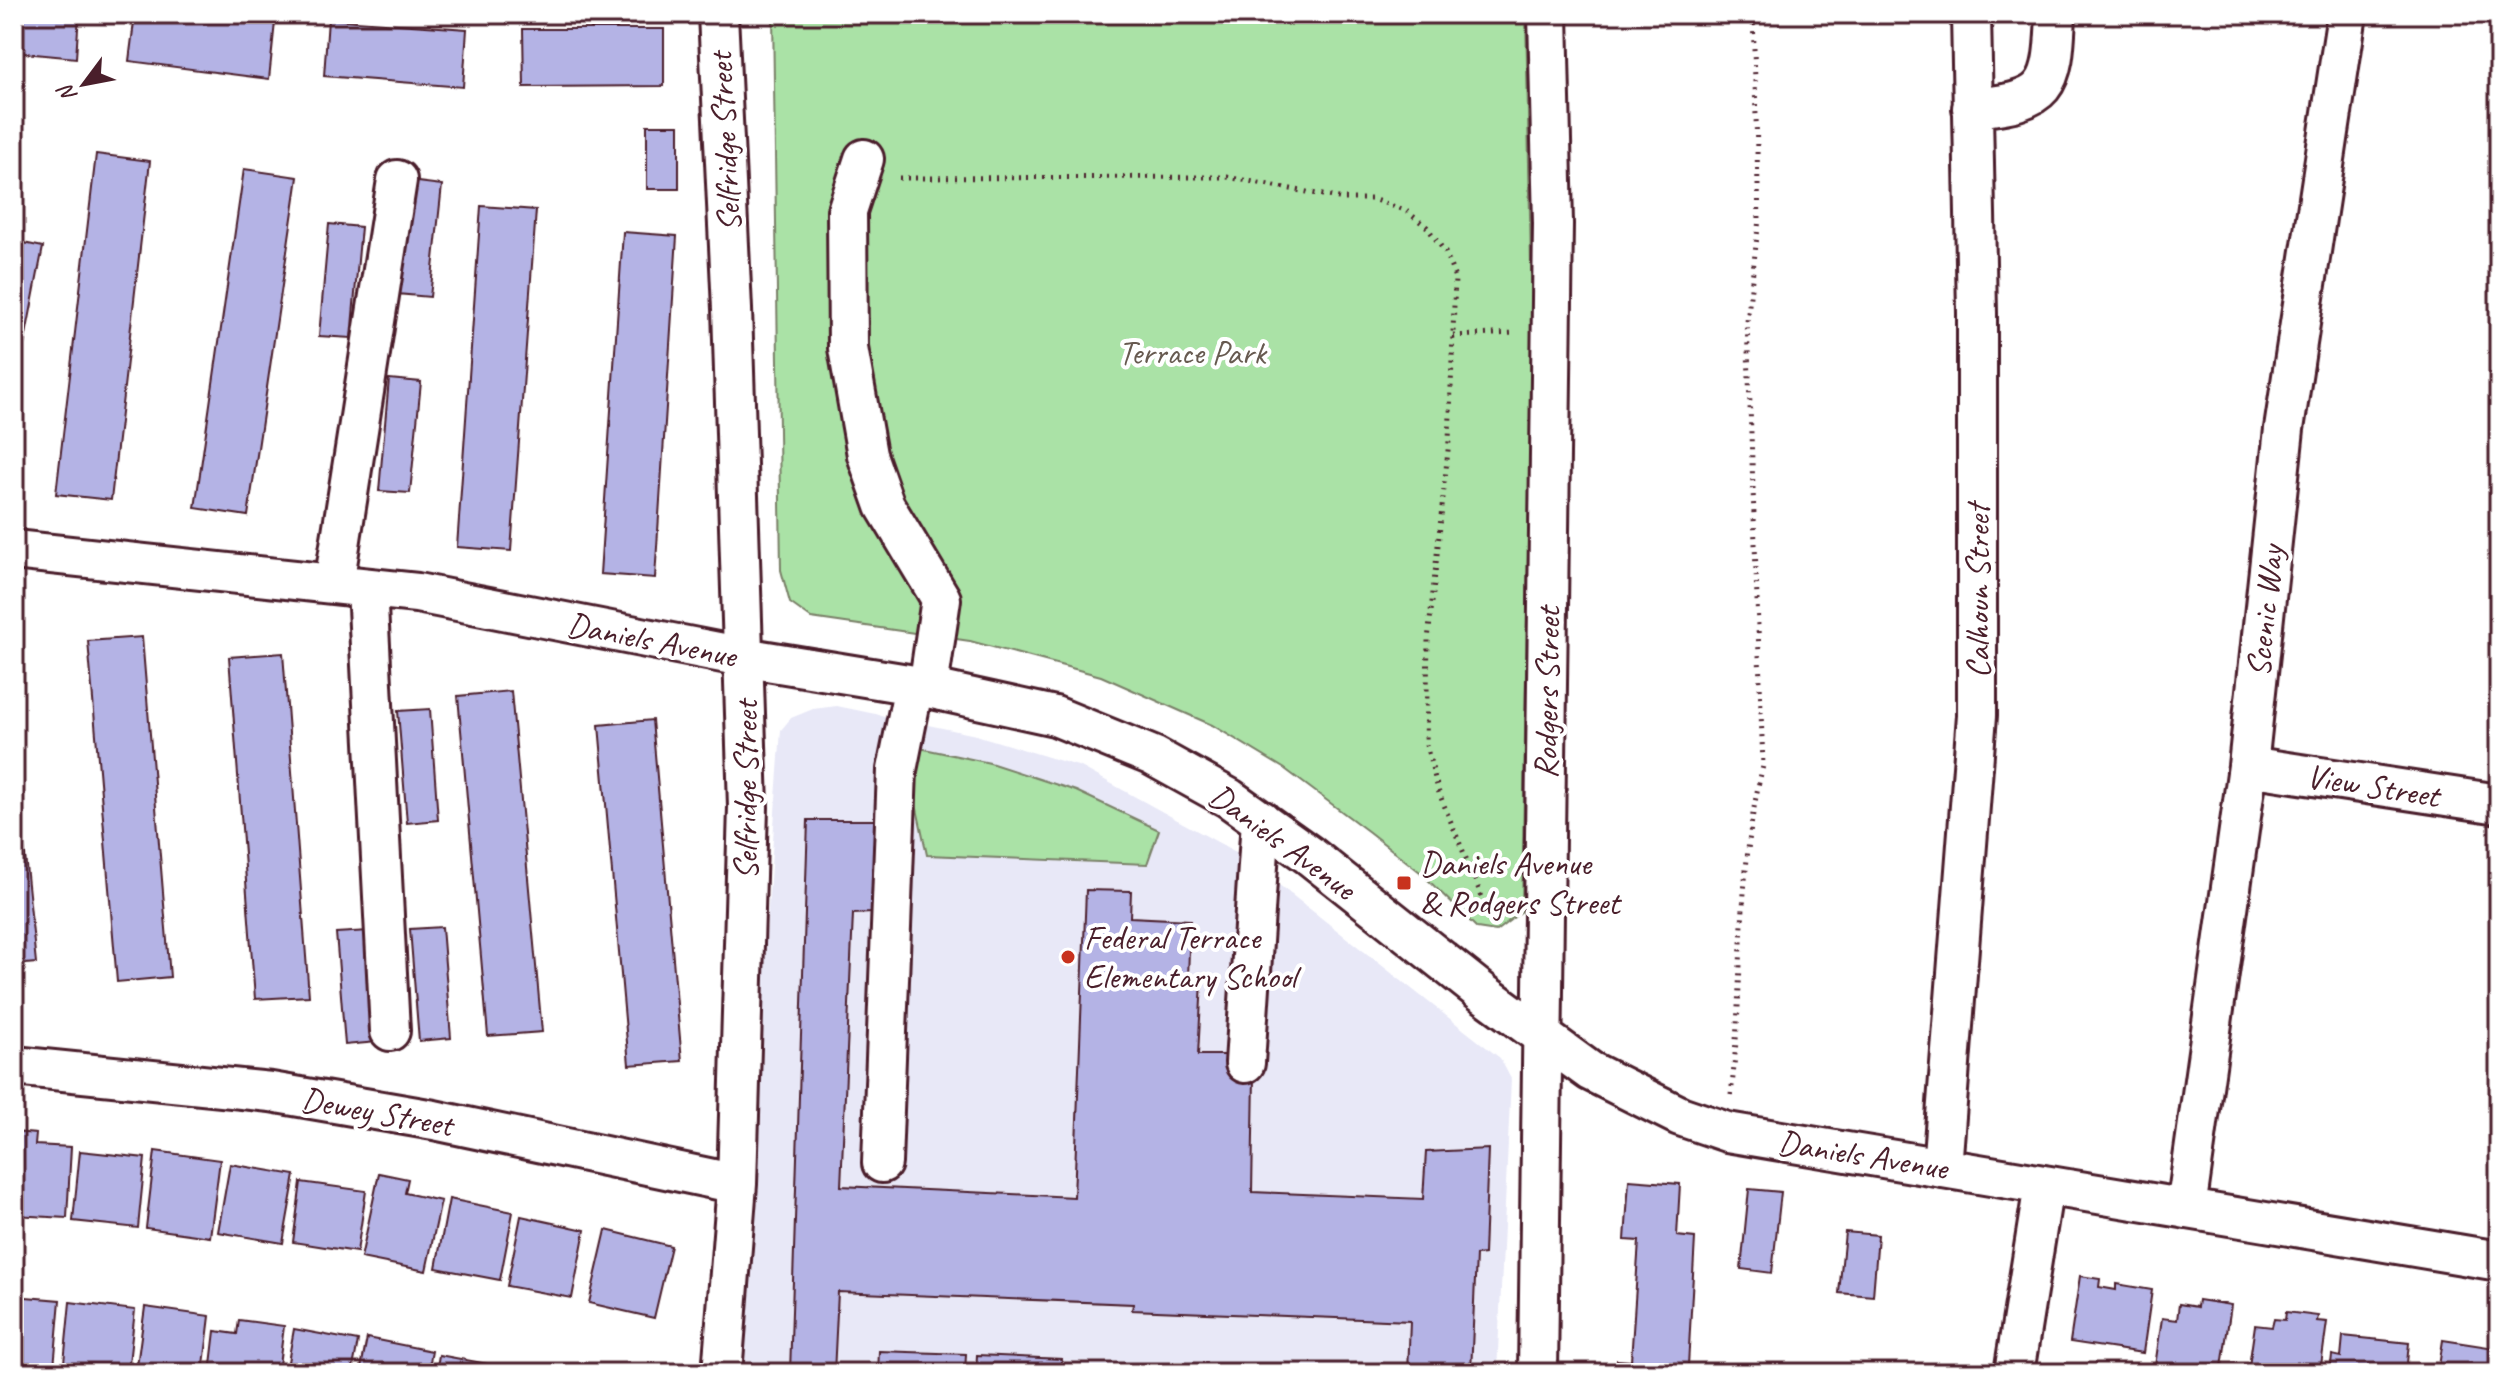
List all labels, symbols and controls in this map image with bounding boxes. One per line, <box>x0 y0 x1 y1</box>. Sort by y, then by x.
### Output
north arrow <box>44 44 124 124</box>
street label: Selfridge Street <box>698 47 751 233</box>
text: N <box>51 78 83 107</box>
park label: Terrace Park <box>1118 331 1268 374</box>
street label: Calhoun Street <box>1956 499 1999 678</box>
street label: Scenic Way <box>2236 541 2293 679</box>
street label: Daniels Avenue <box>564 602 742 677</box>
street label: Rodgers Street <box>1524 603 1570 779</box>
street label: Selfridge Street <box>724 696 767 880</box>
street label: View Street <box>2304 754 2446 818</box>
street label: Daniels Avenue <box>1201 774 1366 910</box>
place label: Daniels Avenue & Rodgers Street <box>1420 842 1623 924</box>
marker: Daniels Avenue & Rodgers Street <box>1395 874 1413 892</box>
place label: Federal Terrace Elementary School <box>1084 916 1303 998</box>
marker: Federal Terrace Elementary School <box>1059 948 1077 966</box>
street label: Dewey Street <box>298 1077 460 1147</box>
street label: Daniels Avenue <box>1775 1120 1953 1189</box>

